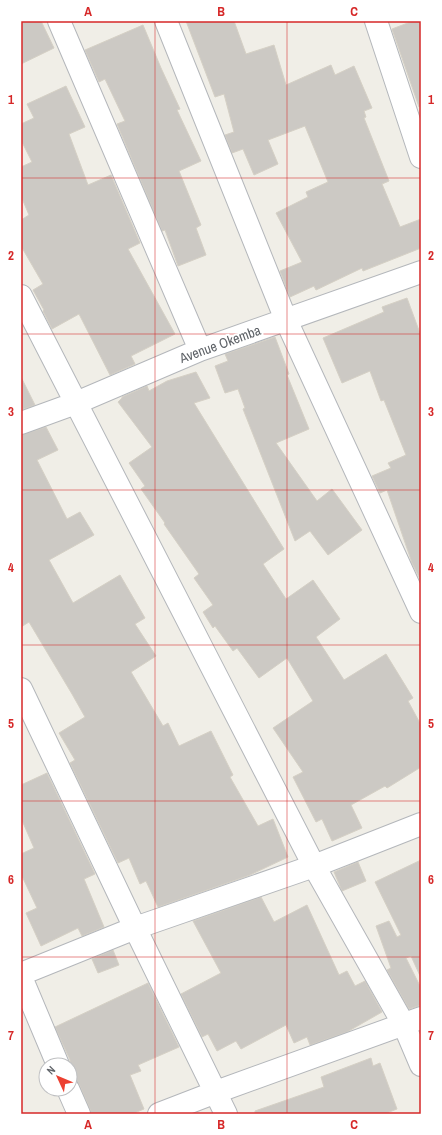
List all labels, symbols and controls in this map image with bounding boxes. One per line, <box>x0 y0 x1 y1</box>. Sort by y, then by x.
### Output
text: A <box>84 3 92 20</box>
text: B <box>217 3 225 20</box>
text: C <box>350 3 358 20</box>
text: 1 <box>8 91 14 108</box>
text: 1 <box>428 91 434 108</box>
text: 2 <box>8 247 14 264</box>
text: 2 <box>428 247 434 264</box>
street label: Avenue Okemba <box>176 321 264 367</box>
text: 3 <box>8 403 14 420</box>
text: 3 <box>428 403 434 420</box>
text: 4 <box>8 559 14 576</box>
text: 4 <box>428 559 434 576</box>
text: 5 <box>8 715 14 732</box>
text: 5 <box>428 715 434 732</box>
text: 6 <box>8 871 14 888</box>
text: 6 <box>428 871 434 888</box>
text: 7 <box>8 1027 14 1044</box>
text: 7 <box>428 1027 434 1044</box>
north arrow <box>38 1057 78 1097</box>
text: N <box>44 1063 58 1077</box>
text: A <box>84 1116 92 1133</box>
text: B <box>217 1116 225 1133</box>
text: C <box>350 1116 358 1133</box>

